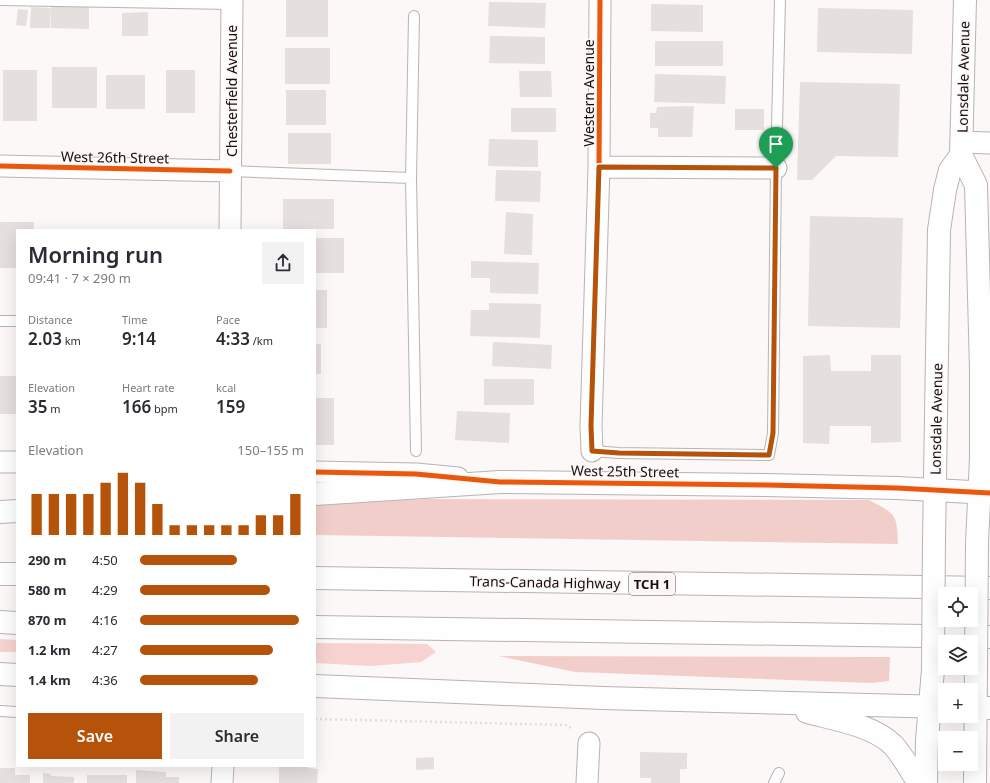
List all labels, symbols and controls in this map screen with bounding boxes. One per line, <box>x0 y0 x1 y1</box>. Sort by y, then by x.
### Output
street label: Lonsdale Avenue <box>953 21 973 133</box>
street label: Chesterfield Avenue <box>222 25 241 157</box>
street label: Western Avenue <box>579 39 598 147</box>
pin <box>759 127 793 168</box>
icon: arrive <box>765 133 787 155</box>
street label: West 26th Street <box>61 147 169 167</box>
text: Morning run <box>28 239 163 269</box>
button: share <box>262 242 304 284</box>
text: 09:41 · 7 × 290 m <box>28 269 131 287</box>
text: Distance <box>28 312 73 327</box>
text: Time <box>122 312 147 327</box>
text: Pace <box>216 312 240 327</box>
text: 2.03 <box>28 327 62 350</box>
text: 9:14 <box>122 327 156 350</box>
text: 4:33 <box>216 327 250 350</box>
text: km <box>62 333 81 348</box>
text: /km <box>250 333 273 348</box>
street label: Lonsdale Avenue <box>926 363 946 475</box>
text: Elevation <box>28 380 75 395</box>
text: Heart rate <box>122 380 175 395</box>
text: kcal <box>216 380 236 395</box>
text: 35 <box>28 395 47 418</box>
text: 166 <box>122 395 151 418</box>
text: 159 <box>216 395 245 418</box>
text: m <box>47 401 61 416</box>
text: bpm <box>151 401 178 416</box>
text: Elevation <box>28 441 84 459</box>
text: 150–155 m <box>237 441 304 459</box>
street label: West 25th Street <box>571 461 679 481</box>
text: 290 m <box>28 551 66 569</box>
text: 4:50 <box>92 551 118 569</box>
street label: Trans-Canada Highway <box>469 571 621 593</box>
road number: TCH 1 <box>629 573 675 595</box>
text: 580 m <box>28 581 66 599</box>
text: 4:29 <box>92 581 118 599</box>
map controls <box>938 587 978 771</box>
button: locate <box>938 587 978 627</box>
text: 870 m <box>28 611 66 629</box>
text: 4:16 <box>92 611 118 629</box>
button: layers <box>938 635 978 675</box>
text: 1.2 km <box>28 641 71 659</box>
text: 4:27 <box>92 641 118 659</box>
text: 1.4 km <box>28 671 71 689</box>
text: 4:36 <box>92 671 118 689</box>
button: + <box>938 683 978 723</box>
button: Save <box>28 713 162 759</box>
button: Share <box>170 713 304 759</box>
button: − <box>938 731 978 771</box>

